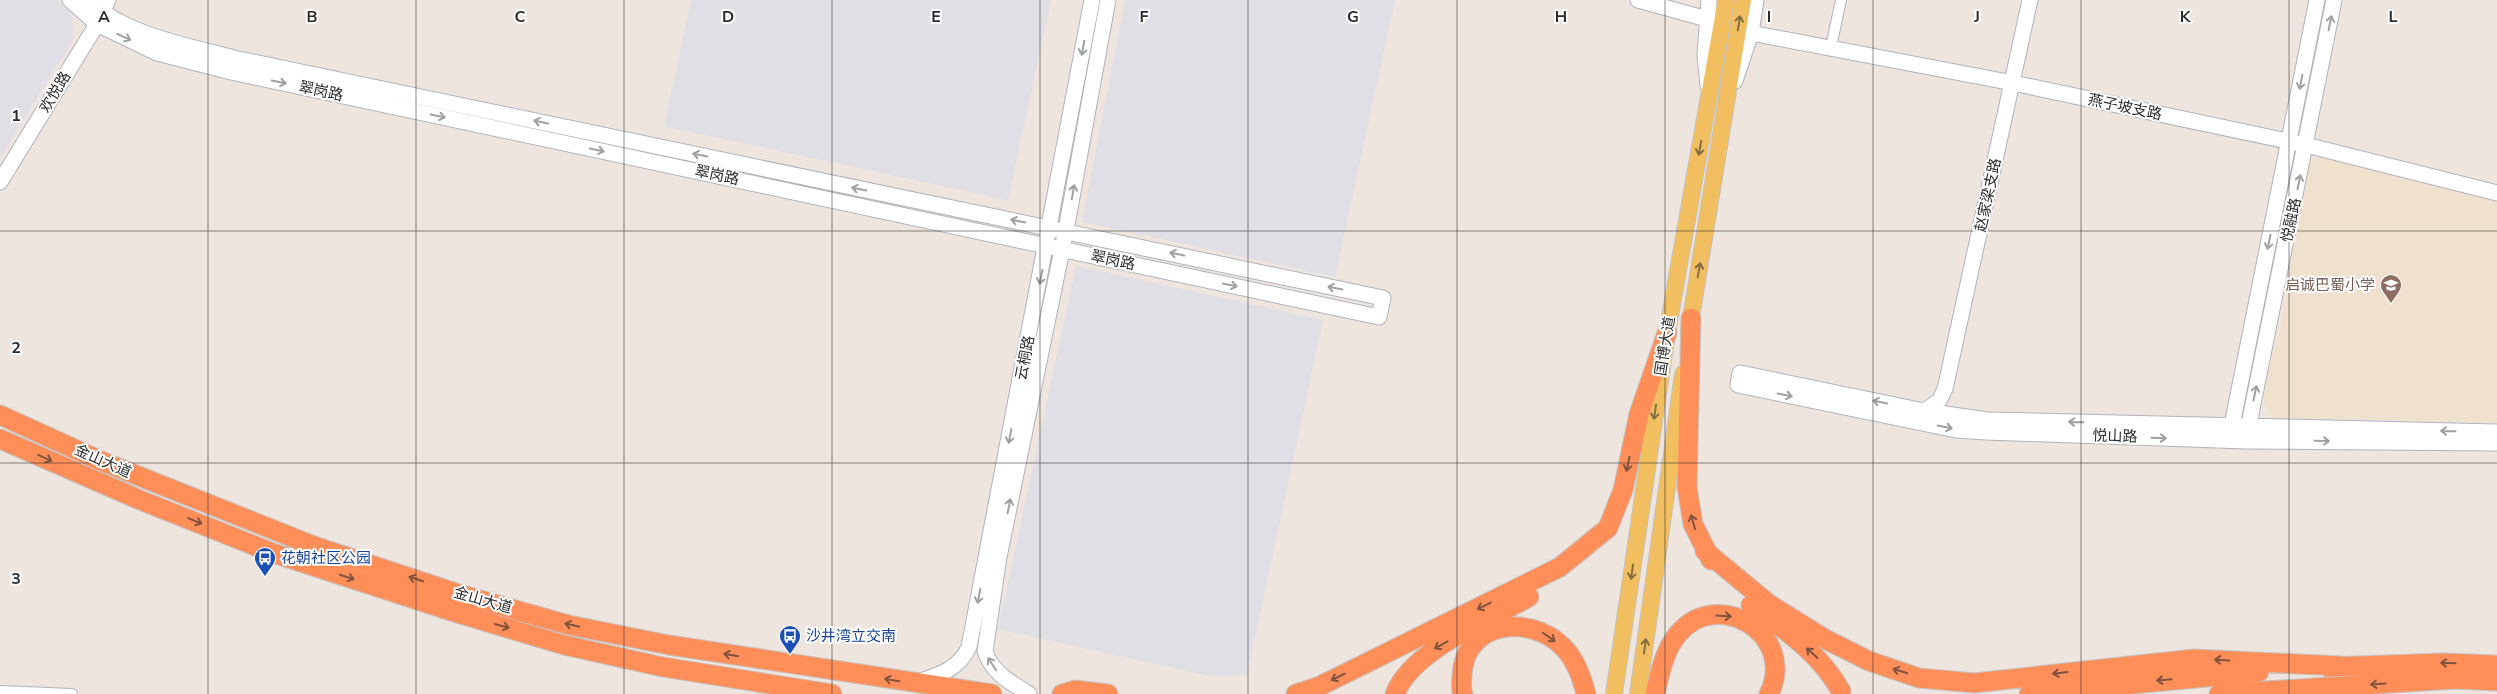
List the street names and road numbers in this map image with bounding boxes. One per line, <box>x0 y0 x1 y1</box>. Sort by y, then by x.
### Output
street label: 欢悦路 <box>35 68 75 116</box>
street label: 翠岗路 <box>297 77 345 105</box>
street label: 燕子坡支路 <box>2086 89 2164 125</box>
street label: 赵家梁支路 <box>1970 156 2006 234</box>
street label: 翠岗路 <box>693 161 741 189</box>
street label: 悦融路 <box>2277 196 2305 244</box>
street label: 翠岗路 <box>1089 246 1137 274</box>
street label: 国博大道 <box>1650 315 1680 377</box>
street label: 云桐路 <box>1011 334 1039 382</box>
street label: 悦山路 <box>2092 425 2138 447</box>
street label: 金山大道 <box>72 440 134 482</box>
street label: 金山大道 <box>451 582 515 618</box>

